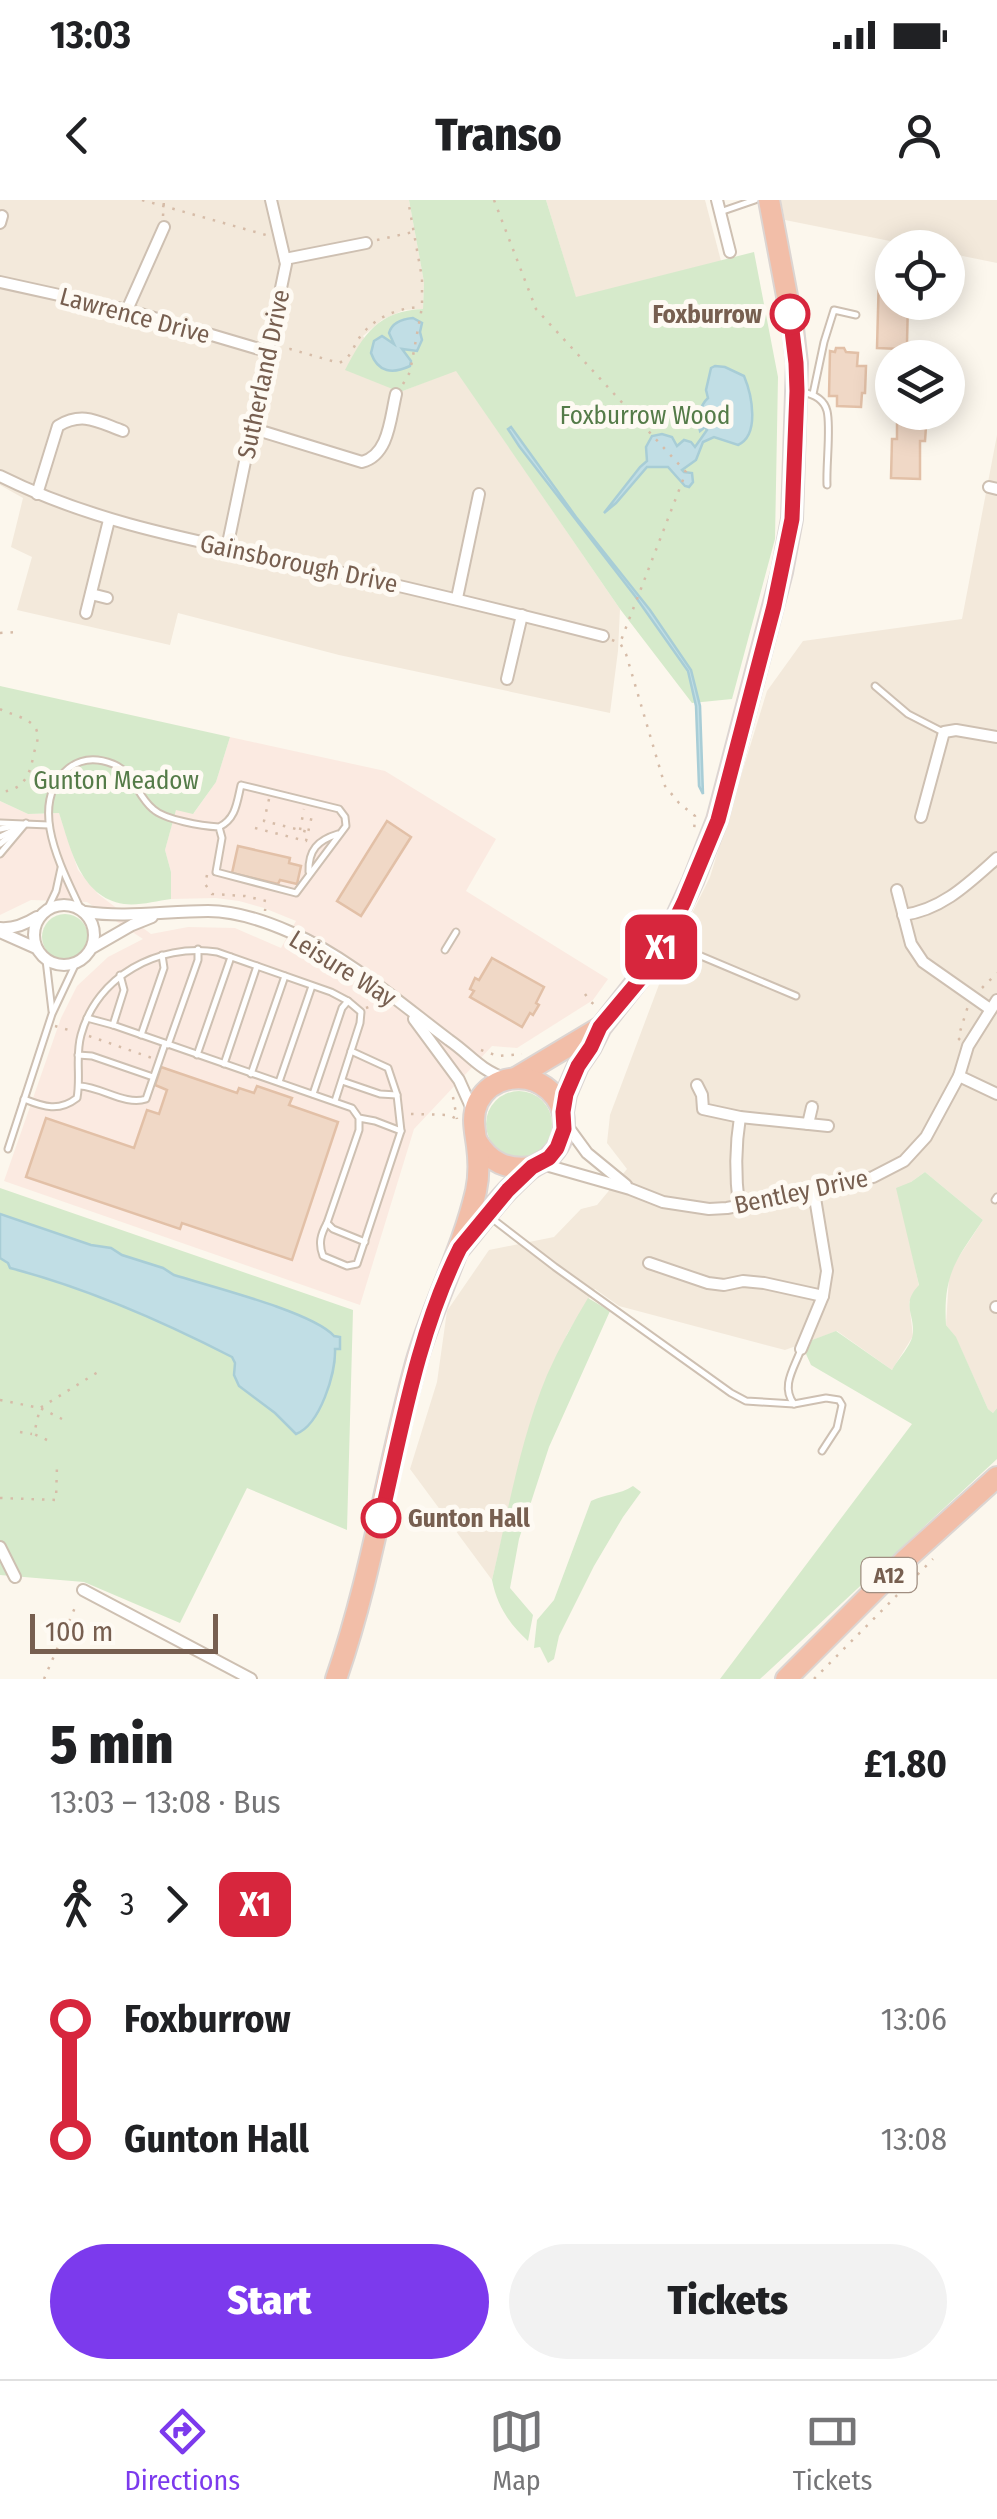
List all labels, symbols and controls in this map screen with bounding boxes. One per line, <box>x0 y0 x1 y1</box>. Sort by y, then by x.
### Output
text: 13:03 <box>50 12 131 58</box>
icon: back <box>50 108 105 163</box>
text: Transo <box>435 108 562 162</box>
icon: person <box>892 108 947 163</box>
map controls <box>875 230 965 430</box>
button: locate <box>875 230 965 320</box>
street label: Lawrence Drive <box>56 282 213 350</box>
street label: Sutherland Drive <box>231 287 297 461</box>
marker: Foxburrow <box>771 295 809 333</box>
place label: Foxburrow <box>652 300 763 330</box>
button: layers <box>875 340 965 430</box>
park label: Foxburrow Wood <box>560 401 730 431</box>
street label: Gainsborough Drive <box>197 528 400 600</box>
park label: Gunton Meadow <box>33 766 199 796</box>
line badge: X1 <box>616 914 706 980</box>
street label: Leisure Way <box>284 924 401 1013</box>
text: X1 <box>645 926 677 968</box>
street label: Bentley Drive <box>732 1163 871 1221</box>
marker: Gunton Hall <box>362 1499 400 1537</box>
place label: Gunton Hall <box>408 1504 530 1534</box>
road number: A12 <box>862 1558 916 1592</box>
scale bar <box>30 1609 218 1654</box>
text: 100 m <box>45 1615 113 1648</box>
text: 5 min <box>50 1712 173 1778</box>
text: £1.80 <box>864 1741 947 1787</box>
text: 13:03 – 13:08 · Bus <box>50 1783 281 1821</box>
icon: walk <box>50 1877 105 1932</box>
icon: forward <box>149 1877 204 1932</box>
text: X1 <box>239 1883 271 1925</box>
text: 3 <box>120 1885 134 1923</box>
text: Foxburrow <box>124 1996 291 2042</box>
text: 13:06 <box>881 2000 947 2038</box>
text: Gunton Hall <box>124 2116 309 2162</box>
text: 13:08 <box>881 2120 947 2158</box>
button: Start <box>50 2244 489 2359</box>
button: Tickets <box>509 2244 947 2359</box>
tab: Directions <box>124 2404 240 2497</box>
tab: Map <box>489 2404 544 2497</box>
tab: Tickets <box>793 2404 873 2497</box>

